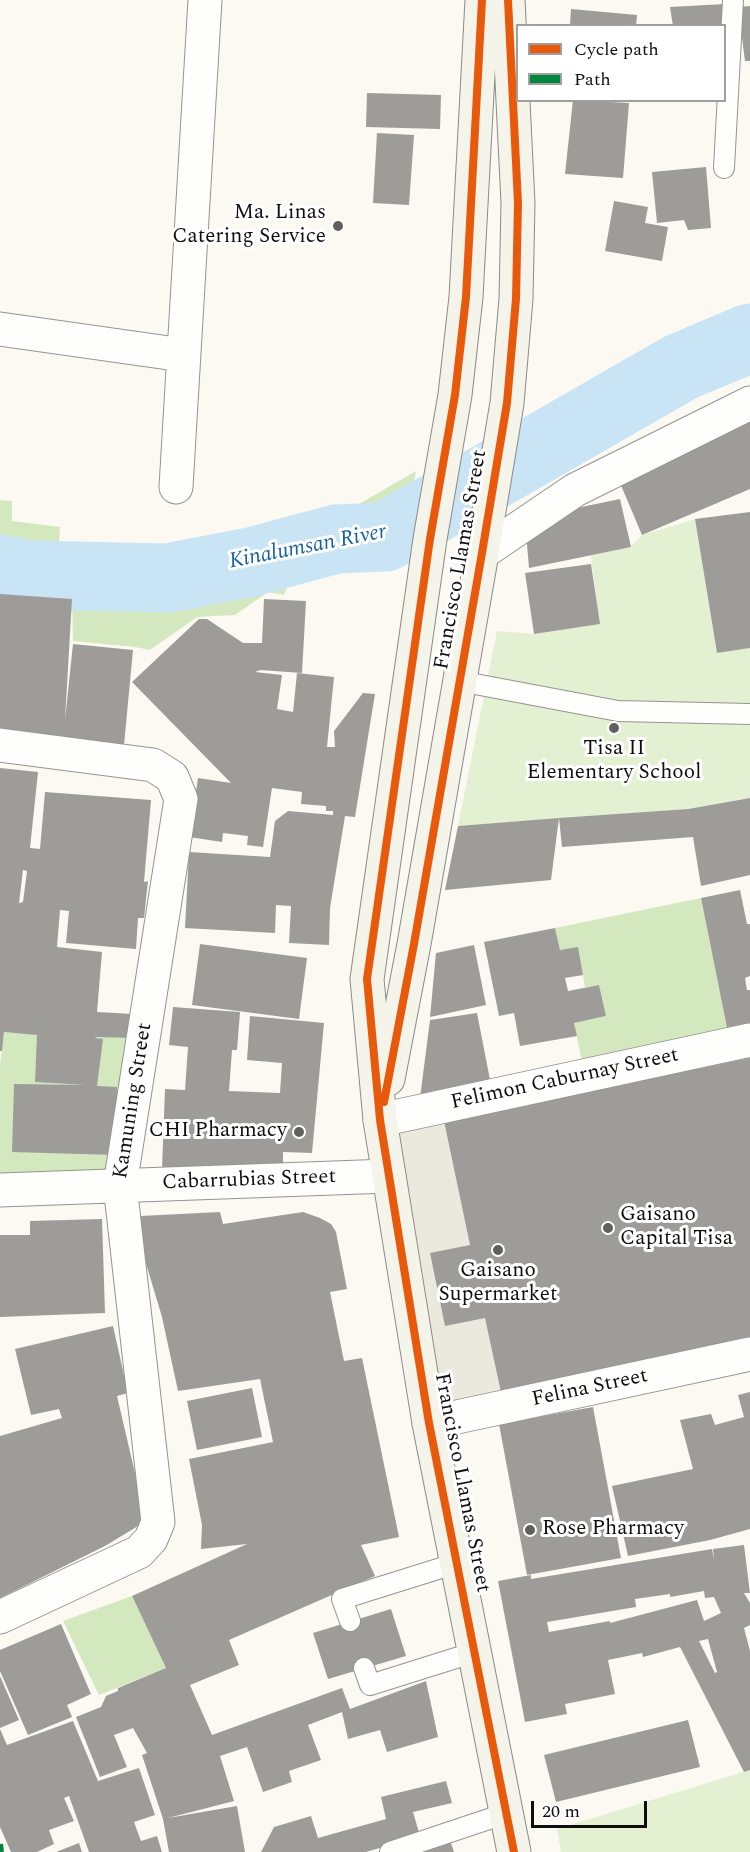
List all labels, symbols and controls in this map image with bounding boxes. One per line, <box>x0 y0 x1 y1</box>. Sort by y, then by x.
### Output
legend <box>516 24 726 102</box>
text: Cycle path <box>574 36 659 63</box>
text: Path <box>574 66 611 93</box>
place label: Ma. Linas Catering Service <box>172 201 326 251</box>
marker: Ma. Linas Catering Service <box>331 219 345 233</box>
street label: Francisco Llamas Street <box>430 448 494 672</box>
water label: Kinalumsan River <box>227 520 389 576</box>
marker: Tisa II Elementary School <box>607 721 621 735</box>
place label: Tisa II Elementary School <box>527 737 701 787</box>
street label: Kamuning Street <box>109 1021 159 1181</box>
street label: Felimon Caburnay Street <box>449 1044 681 1116</box>
place label: CHI Pharmacy <box>149 1119 287 1145</box>
marker: CHI Pharmacy <box>292 1125 306 1139</box>
street label: Cabarrubias Street <box>162 1165 336 1197</box>
place label: Gaisano Capital Tisa <box>620 1203 733 1253</box>
marker: Gaisano Capital Tisa <box>601 1221 615 1235</box>
marker: Gaisano Supermarket <box>491 1243 505 1257</box>
place label: Gaisano Supermarket <box>439 1259 557 1309</box>
street label: Felina Street <box>530 1364 650 1414</box>
street label: Francisco Llamas Street <box>427 1371 495 1595</box>
place label: Rose Pharmacy <box>542 1517 684 1543</box>
marker: Rose Pharmacy <box>523 1523 537 1537</box>
scale bar <box>534 1789 650 1827</box>
text: 20 m <box>542 1798 580 1825</box>

